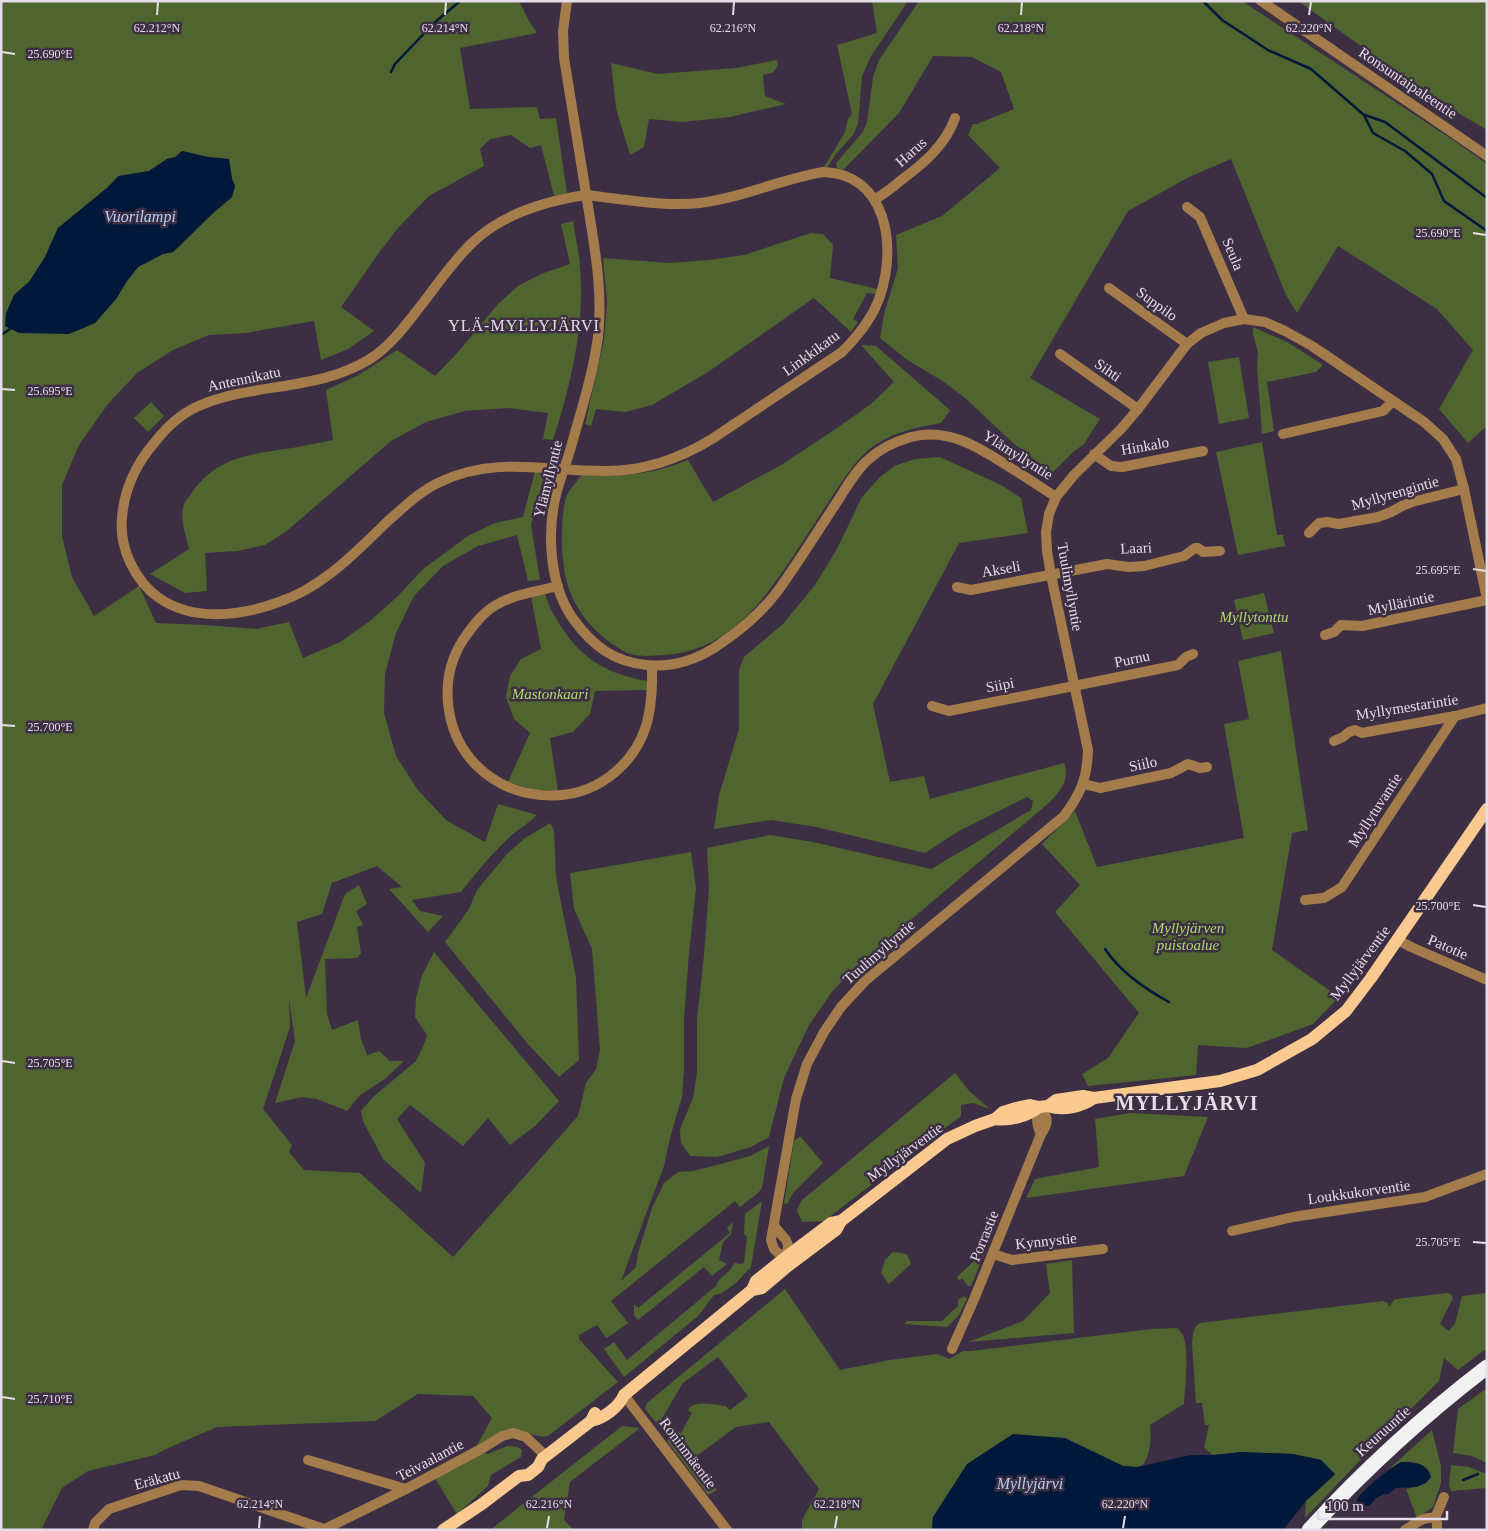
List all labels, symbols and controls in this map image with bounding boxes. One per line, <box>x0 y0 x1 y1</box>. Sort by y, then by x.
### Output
text: 62.212°N <box>134 21 181 35</box>
text: 62.214°N <box>422 21 469 35</box>
text: 62.216°N <box>710 21 757 35</box>
text: 62.218°N <box>998 21 1045 35</box>
text: 62.220°N <box>1286 21 1333 35</box>
street label: Ronsuntaipaleentie <box>1356 44 1460 122</box>
text: 25.690°E <box>27 47 73 61</box>
street label: Harus <box>892 134 930 170</box>
water label: Vuorilampi <box>104 208 176 226</box>
text: 25.690°E <box>1415 226 1461 240</box>
street label: Seula <box>1219 236 1247 273</box>
street label: Suppilo <box>1133 284 1181 324</box>
district label: YLÄ-MYLLYJÄRVI <box>448 317 600 334</box>
street label: Linkkikatu <box>780 327 843 379</box>
street label: Sihti <box>1092 355 1124 385</box>
street label: Antennikatu <box>206 363 282 395</box>
text: 25.695°E <box>27 384 73 398</box>
street label: Ylämyllyntie <box>980 427 1056 483</box>
street label: Hinkalo <box>1120 434 1170 458</box>
street label: Ylämyllyntie <box>531 438 565 519</box>
street label: Myllyrengintie <box>1350 473 1441 513</box>
street label: Laari <box>1120 539 1152 557</box>
street label: Tuulimyllyntie <box>1054 542 1086 633</box>
street label: Akseli <box>980 558 1022 580</box>
text: 25.695°E <box>1415 563 1461 577</box>
street label: Myllärintie <box>1366 588 1436 618</box>
park label: Myllytonttu <box>1218 609 1289 625</box>
street label: Purnu <box>1113 647 1152 671</box>
street label: Siipi <box>985 674 1015 696</box>
park label: Mastonkaari <box>511 686 588 702</box>
street label: Myllymestarintie <box>1355 691 1460 723</box>
text: 25.700°E <box>27 720 73 734</box>
street label: Siilo <box>1127 753 1159 775</box>
street label: Myllytuvantie <box>1345 770 1405 850</box>
text: 25.700°E <box>1415 899 1461 913</box>
street label: Tuulimyllyntie <box>840 916 918 987</box>
park label: Myllyjärven puistoalue <box>1151 920 1224 953</box>
street label: Myllyjärventie <box>1327 922 1393 1003</box>
street label: Patotie <box>1426 931 1471 963</box>
text: 25.705°E <box>27 1056 73 1070</box>
district label: MYLLYJÄRVI <box>1115 1092 1259 1114</box>
street label: Myllyjärventie <box>864 1119 946 1185</box>
street label: Loukkukorventie <box>1307 1177 1412 1207</box>
street label: Porrastie <box>967 1208 1002 1264</box>
street label: Kynnystie <box>1014 1230 1078 1252</box>
text: 25.705°E <box>1415 1235 1461 1249</box>
text: 25.710°E <box>27 1392 73 1406</box>
street label: Keuruuntie <box>1353 1402 1414 1460</box>
street label: Roninmäentie <box>656 1415 720 1492</box>
street label: Teivaalantie <box>394 1436 466 1484</box>
street label: Eräkatu <box>132 1465 182 1493</box>
water label: Myllyjärvi <box>996 1475 1063 1493</box>
scale bar <box>1318 1488 1447 1520</box>
text: 62.214°N <box>237 1497 284 1511</box>
text: 62.216°N <box>526 1497 573 1511</box>
text: 62.218°N <box>814 1497 861 1511</box>
text: 62.220°N <box>1102 1497 1149 1511</box>
text: 100 m <box>1326 1498 1364 1514</box>

